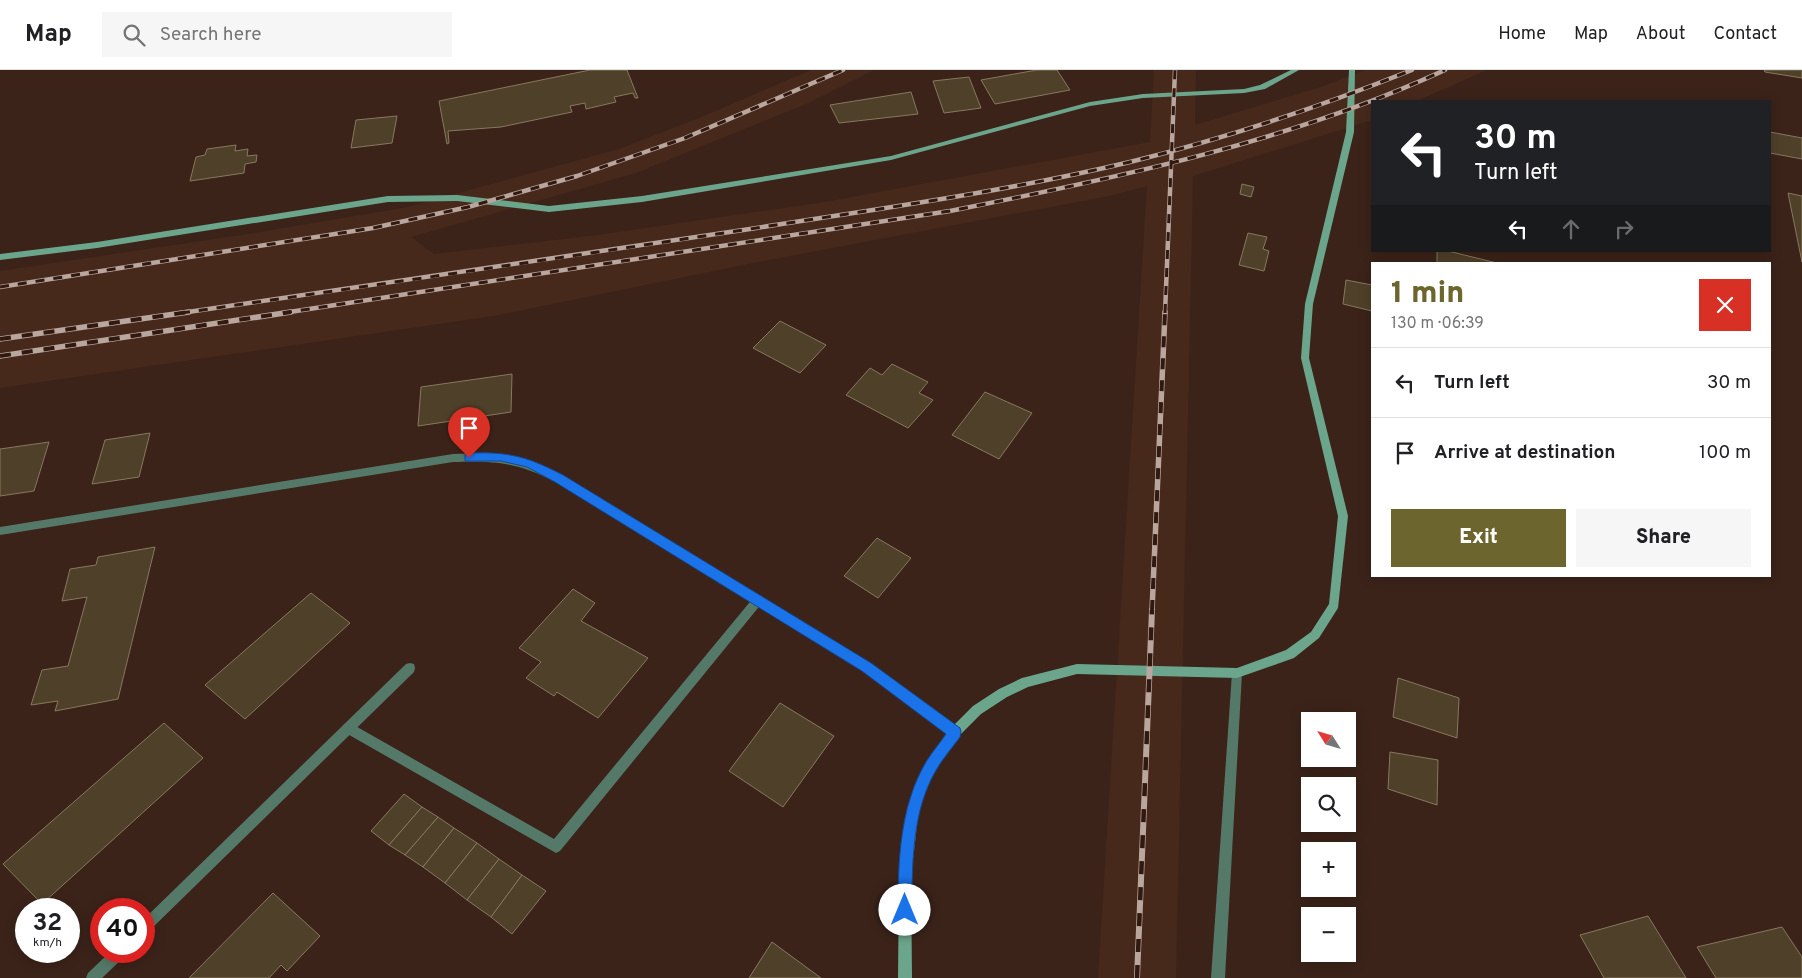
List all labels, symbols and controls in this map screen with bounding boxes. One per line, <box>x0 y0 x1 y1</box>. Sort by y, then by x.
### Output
search box <box>102 12 452 57</box>
text: Map <box>25 20 72 50</box>
icon: search <box>120 21 148 49</box>
text: Search here <box>160 23 261 47</box>
text: Home <box>1498 23 1546 46</box>
text: Map <box>1574 23 1608 46</box>
text: About <box>1636 23 1685 46</box>
text: Contact <box>1713 23 1777 46</box>
text: 30 m <box>1474 117 1557 161</box>
icon: left <box>1391 120 1456 185</box>
text: Turn left <box>1474 160 1557 187</box>
icon: left <box>1504 215 1532 243</box>
icon: ahead <box>1557 215 1585 243</box>
icon: right <box>1610 215 1638 243</box>
text: 1 min <box>1391 276 1464 313</box>
button: close <box>1699 279 1751 331</box>
text: 130 m · 06:39 <box>1391 314 1484 334</box>
icon: left <box>1391 369 1419 397</box>
text: Turn left <box>1434 371 1510 395</box>
text: 30 m <box>1707 371 1751 395</box>
pin <box>448 407 490 458</box>
icon: arrive <box>455 414 483 442</box>
icon: arrive <box>1391 439 1419 467</box>
text: Arrive at destination <box>1434 441 1615 465</box>
text: 100 m <box>1699 441 1751 465</box>
button: Exit <box>1391 509 1566 567</box>
button: Share <box>1576 509 1751 567</box>
north arrow <box>1301 712 1356 768</box>
map controls <box>1301 712 1356 962</box>
button: search <box>1301 777 1356 832</box>
button: + <box>1301 842 1356 897</box>
position arrow <box>878 883 930 935</box>
speed limit sign: 40 <box>90 898 155 963</box>
button: − <box>1301 907 1356 962</box>
text: 32 <box>33 908 62 940</box>
text: km/h <box>33 935 62 951</box>

